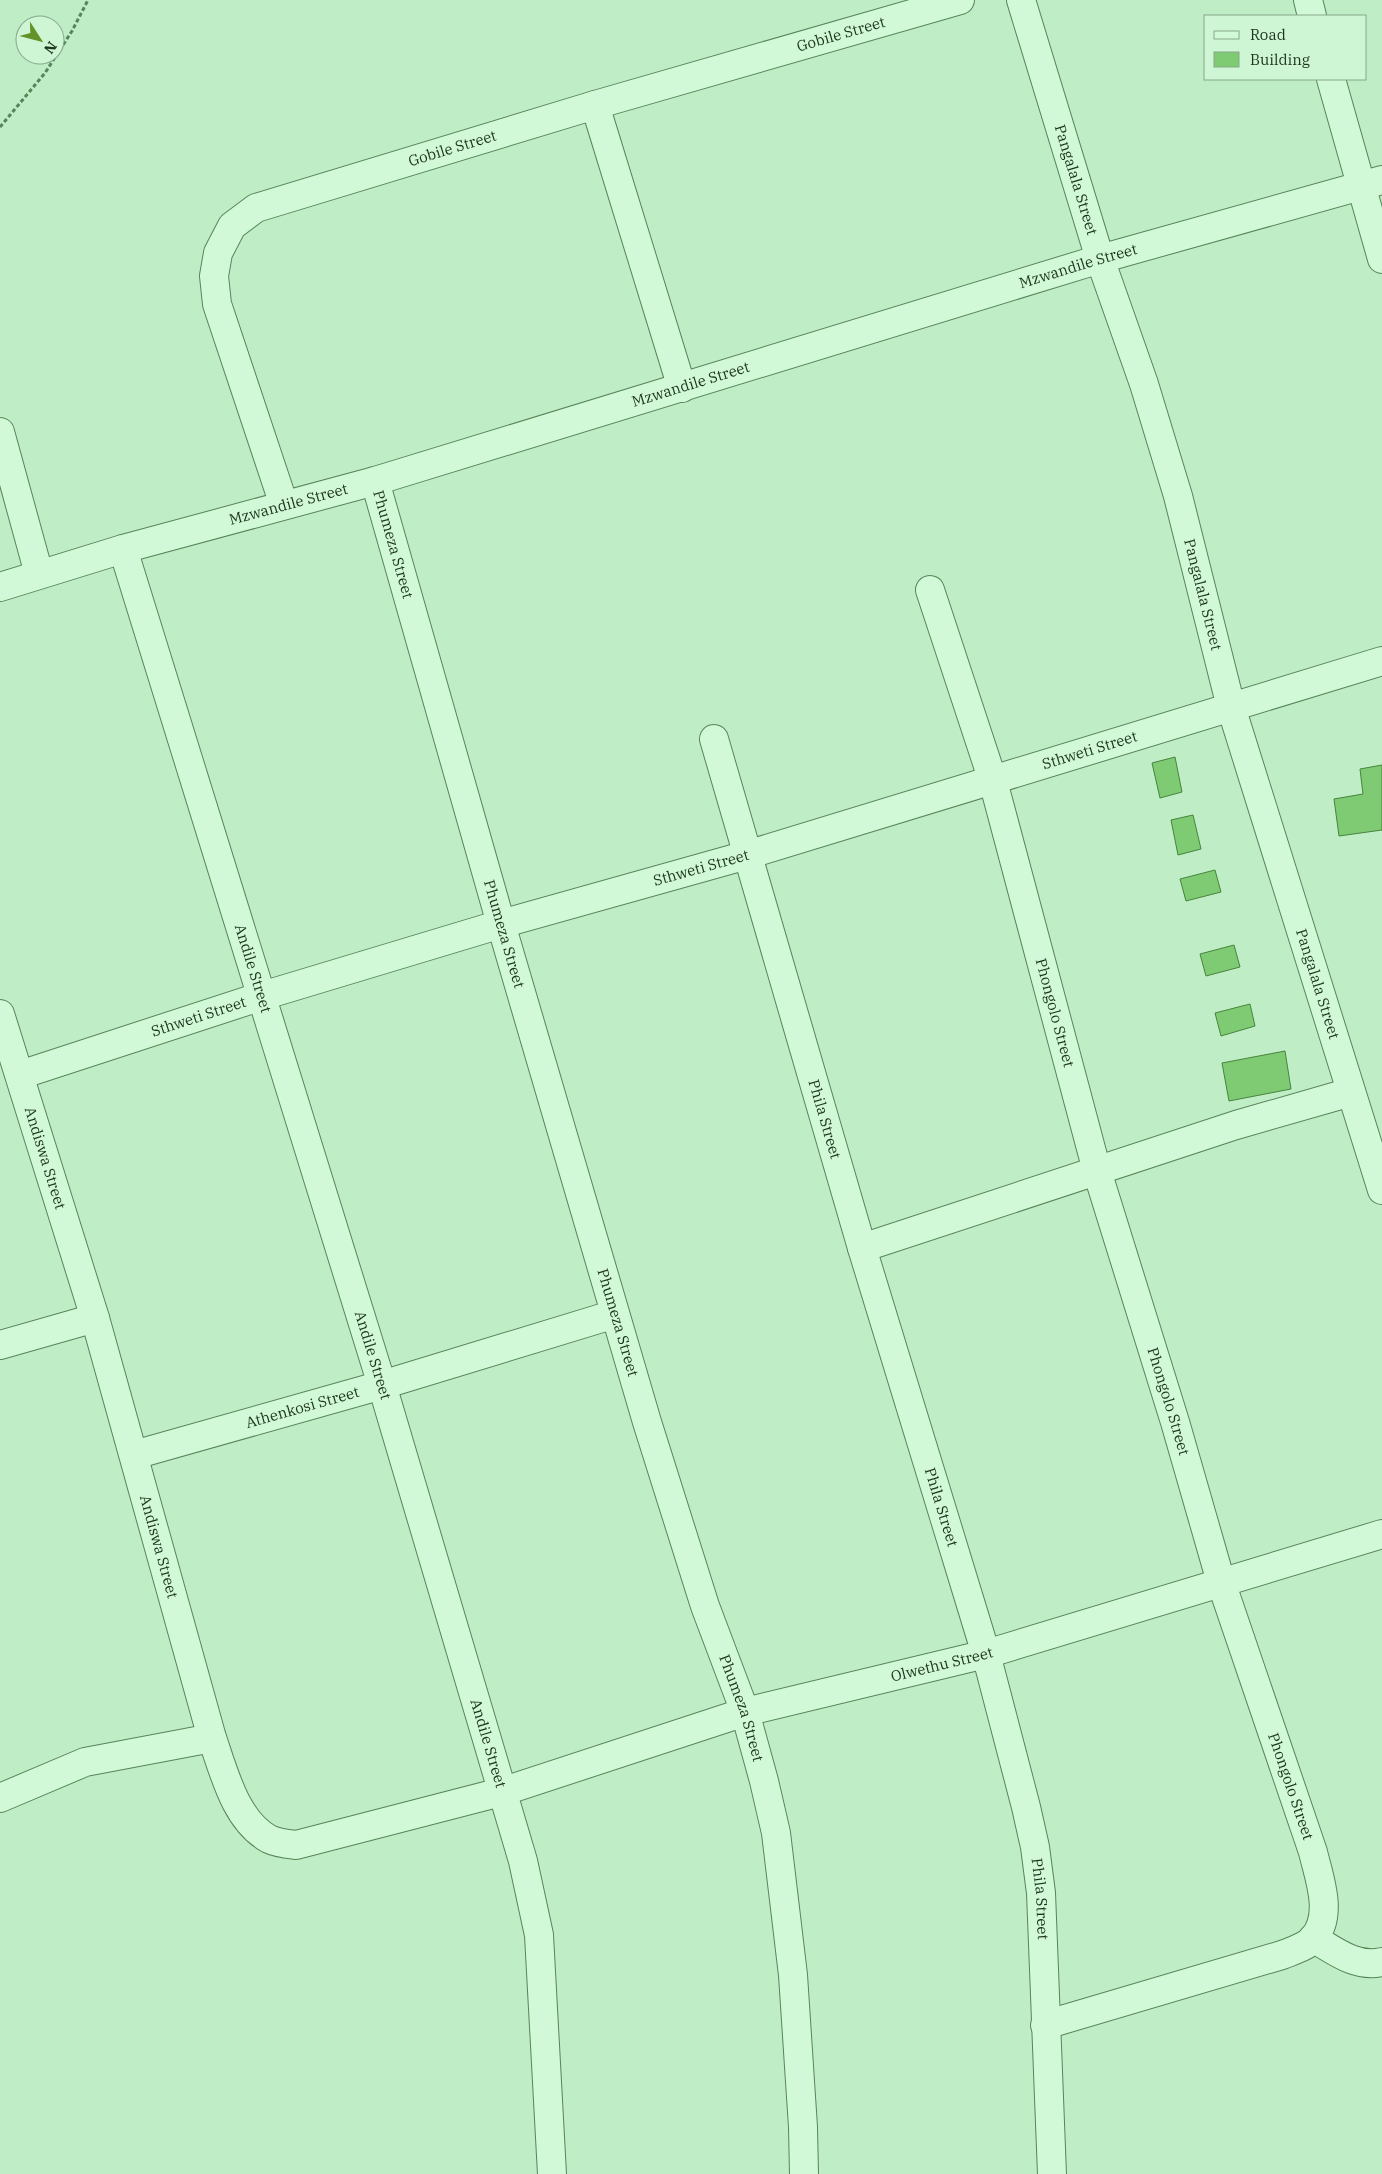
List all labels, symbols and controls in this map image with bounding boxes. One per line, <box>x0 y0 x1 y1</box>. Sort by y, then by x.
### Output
street label: Gobile Street <box>794 12 887 56</box>
north arrow <box>15 15 65 65</box>
legend <box>1204 15 1367 80</box>
text: Road <box>1250 25 1286 44</box>
text: N <box>40 38 61 57</box>
text: Building <box>1250 50 1310 69</box>
street label: Pangalala Street <box>1051 122 1102 237</box>
street label: Gobile Street <box>406 126 499 170</box>
street label: Mzwandile Street <box>1017 239 1139 292</box>
street label: Mzwandile Street <box>629 357 752 411</box>
street label: Mzwandile Street <box>227 479 350 529</box>
street label: Phumeza Street <box>369 488 418 601</box>
street label: Pangalala Street <box>1180 537 1226 652</box>
street label: Sthweti Street <box>1040 726 1139 773</box>
street label: Sthweti Street <box>651 845 751 890</box>
street label: Phumeza Street <box>480 878 529 990</box>
street label: Andile Street <box>231 921 276 1015</box>
street label: Pangalala Street <box>1292 926 1344 1041</box>
street label: Phongolo Street <box>1032 956 1079 1069</box>
street label: Sthweti Street <box>149 992 248 1041</box>
street label: Phila Street <box>804 1077 846 1161</box>
street label: Andiswa Street <box>21 1104 70 1212</box>
street label: Phumeza Street <box>594 1266 643 1379</box>
street label: Andile Street <box>351 1308 396 1402</box>
street label: Phongolo Street <box>1143 1345 1194 1458</box>
street label: Athenkosi Street <box>243 1382 361 1432</box>
street label: Phila Street <box>921 1465 963 1549</box>
street label: Andiswa Street <box>136 1493 183 1600</box>
street label: Olwethu Street <box>889 1642 995 1686</box>
street label: Phumeza Street <box>715 1652 768 1764</box>
street label: Andile Street <box>466 1696 511 1790</box>
street label: Phongolo Street <box>1264 1730 1318 1842</box>
street label: Phila Street <box>1028 1857 1053 1940</box>

